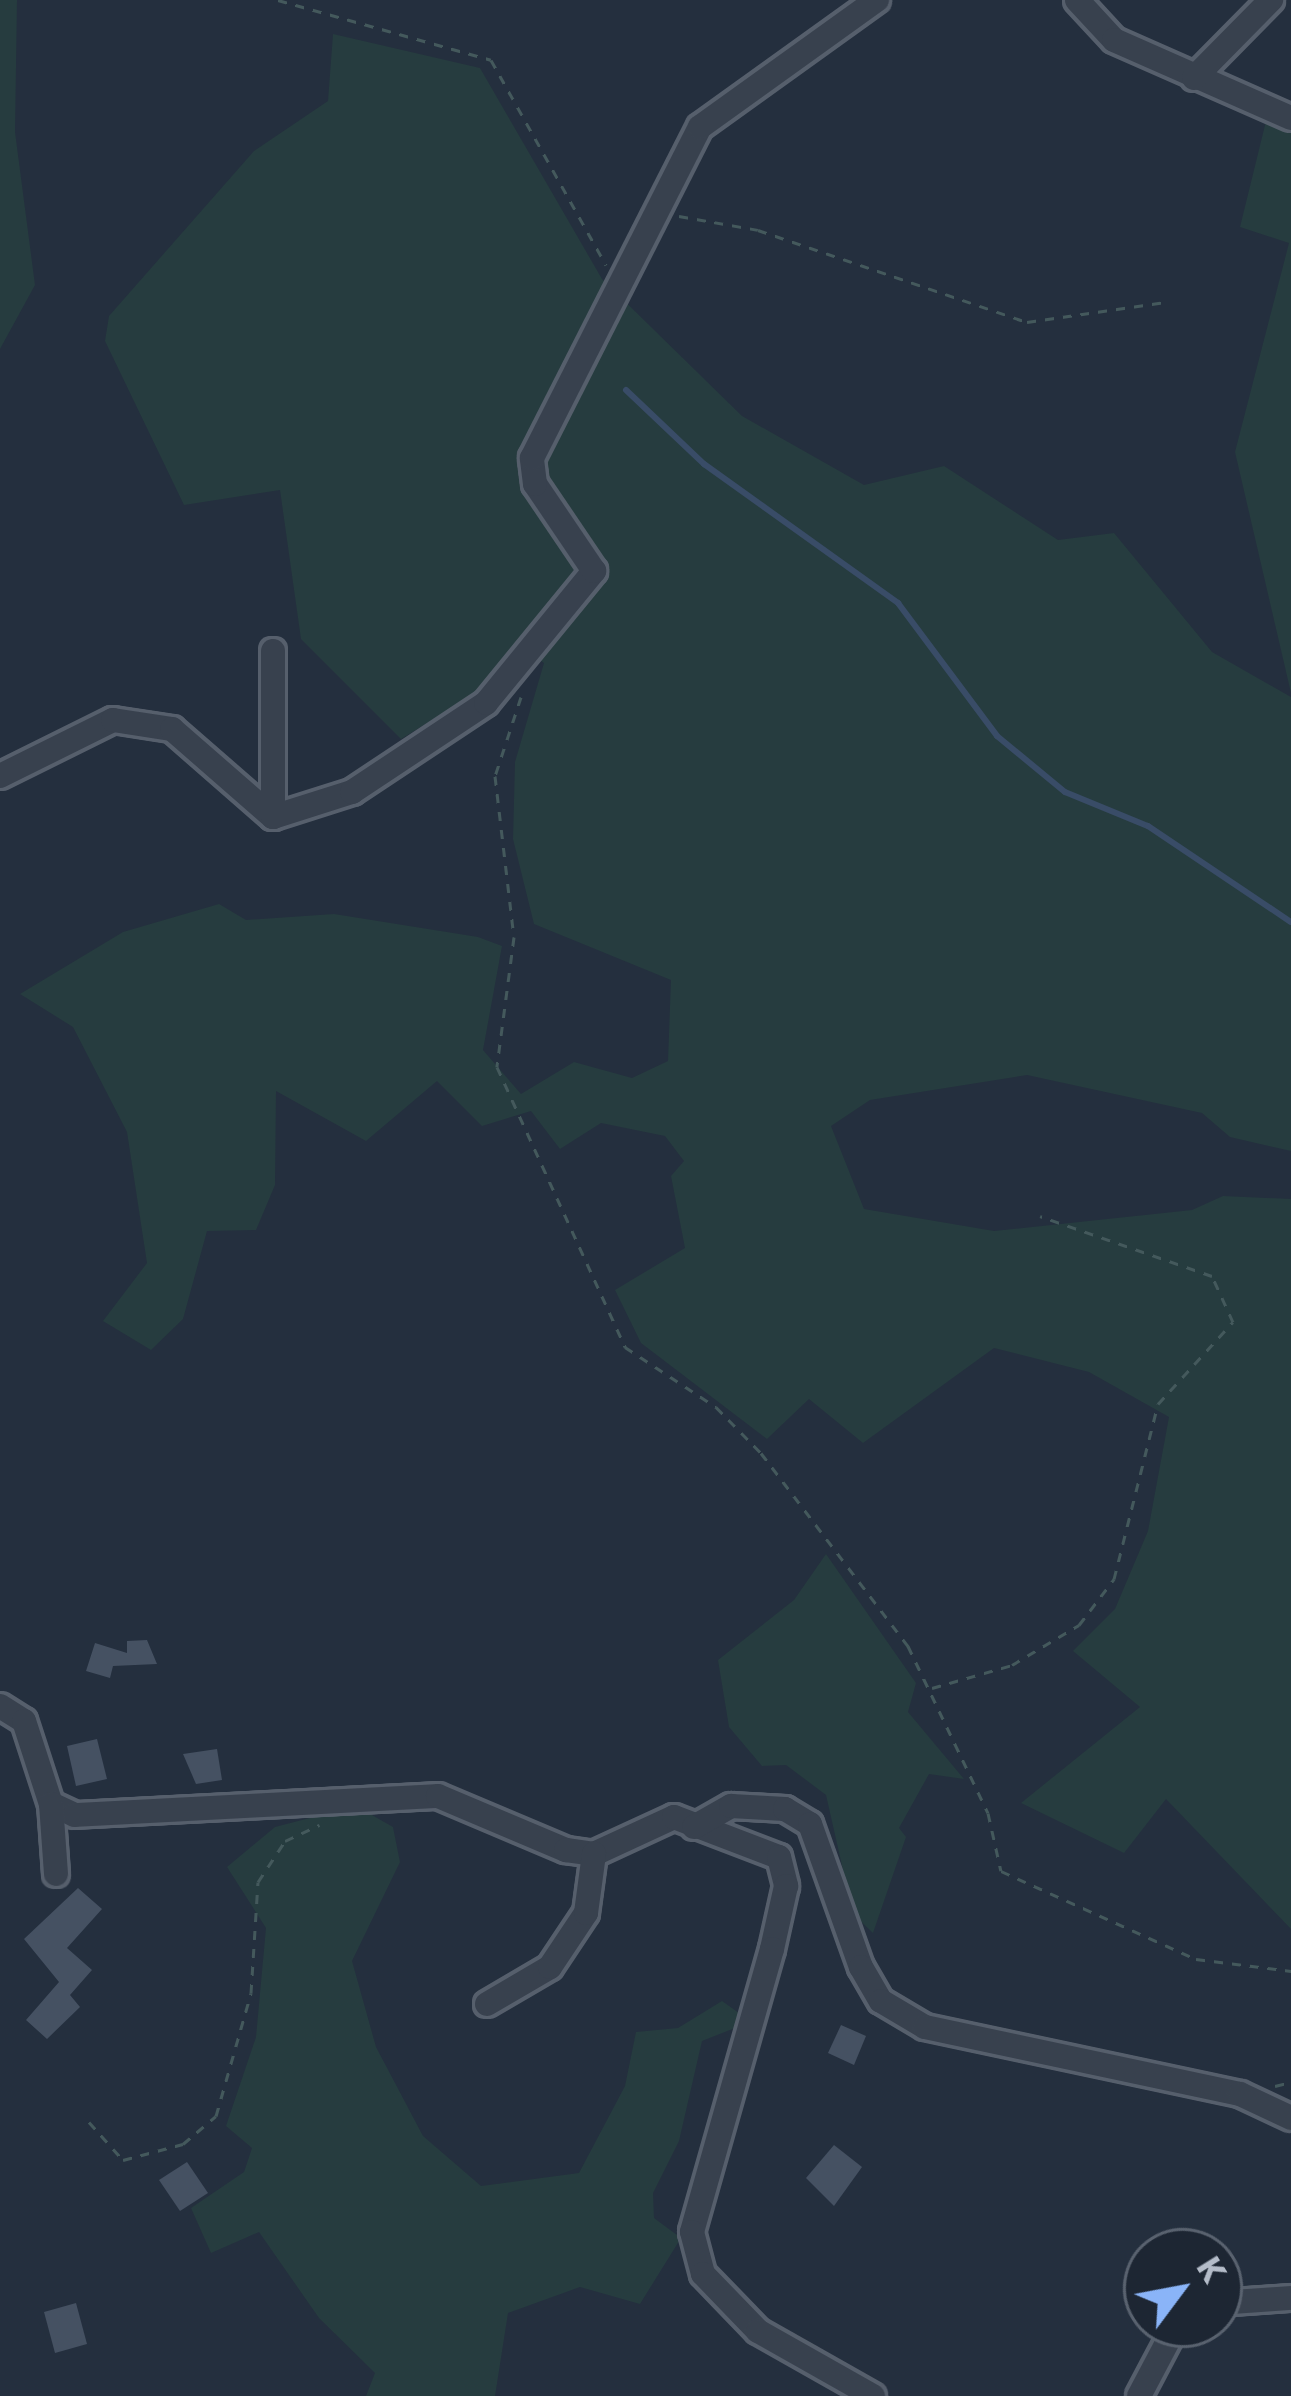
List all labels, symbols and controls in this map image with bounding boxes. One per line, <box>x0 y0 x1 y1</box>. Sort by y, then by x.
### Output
north arrow <box>1123 2228 1243 2348</box>
text: K <box>1185 2248 1237 2292</box>

